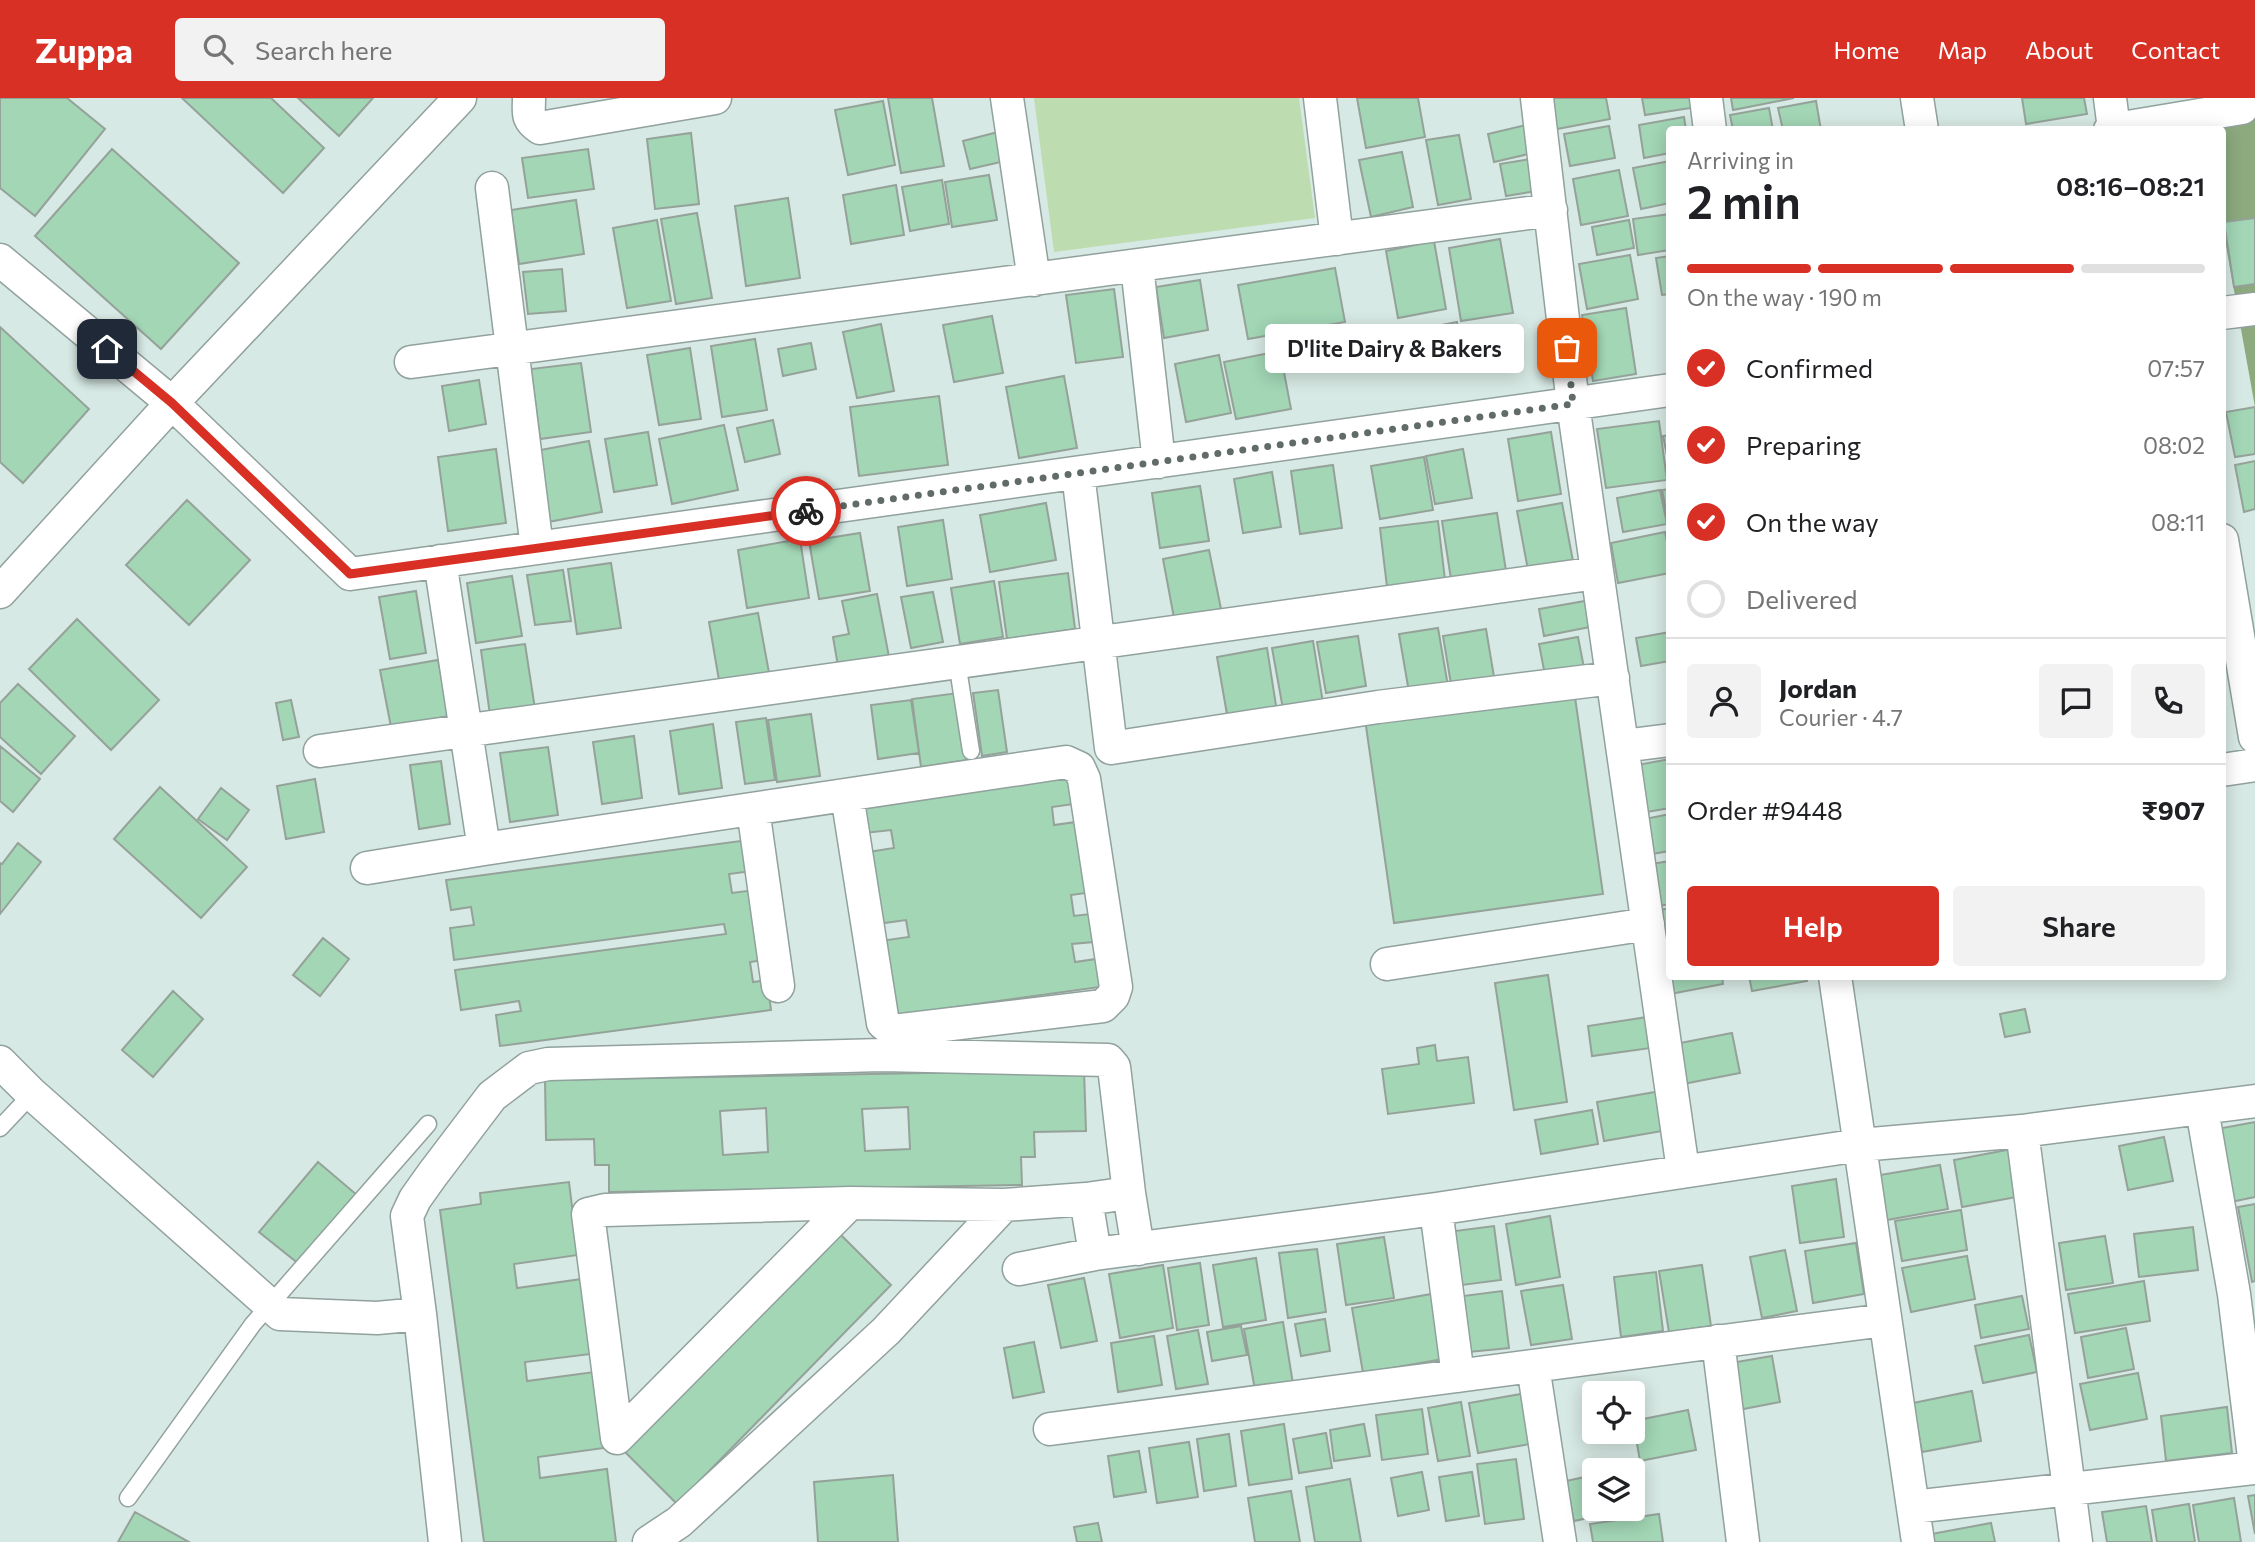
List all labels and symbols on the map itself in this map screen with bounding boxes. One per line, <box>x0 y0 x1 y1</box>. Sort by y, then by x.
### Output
pin <box>1537 318 1597 378</box>
pin <box>77 319 137 379</box>
callout: D'lite Dairy & Bakers <box>1266 324 1525 372</box>
courier <box>771 476 841 546</box>

